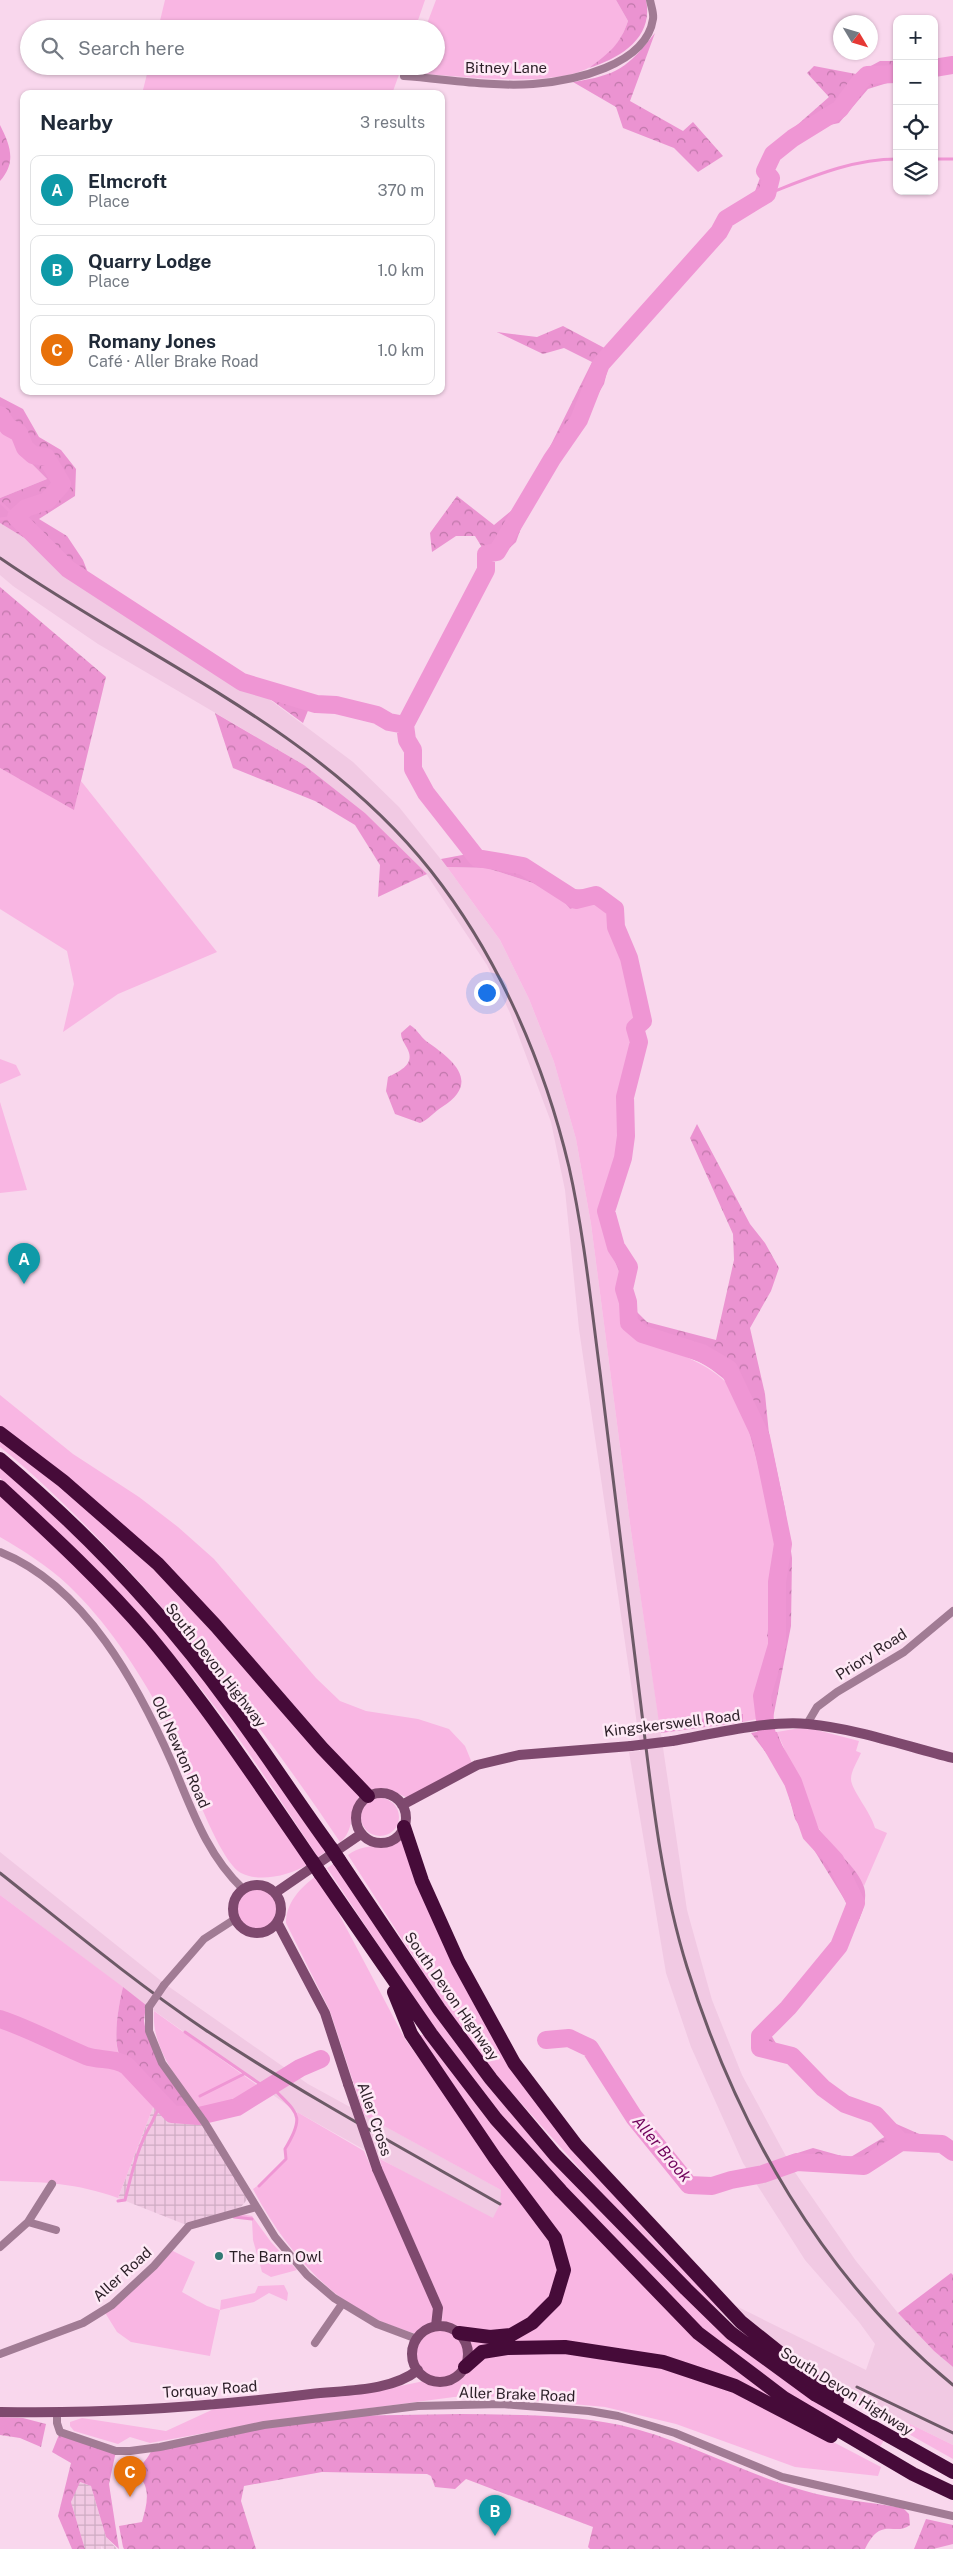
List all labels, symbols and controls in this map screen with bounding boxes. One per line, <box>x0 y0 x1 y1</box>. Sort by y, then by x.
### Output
north arrow <box>833 15 878 60</box>
map controls <box>893 15 938 195</box>
button: + <box>893 15 938 60</box>
search box <box>20 20 445 75</box>
icon: search <box>38 34 66 62</box>
text: Search here <box>78 37 185 59</box>
street label: Bitney Lane <box>465 59 547 76</box>
button: − <box>893 60 938 105</box>
button: locate <box>893 105 938 150</box>
text: Nearby <box>40 110 113 135</box>
text: 3 results <box>360 113 425 132</box>
button: layers <box>893 150 938 195</box>
text: Elmcroft <box>88 170 167 192</box>
text: A <box>51 181 63 200</box>
text: 370 m <box>377 181 424 200</box>
text: Place <box>88 192 130 211</box>
text: Quarry Lodge <box>88 250 211 272</box>
text: B <box>52 261 62 280</box>
text: 1.0 km <box>377 261 424 280</box>
text: Place <box>88 272 130 291</box>
text: Romany Jones <box>88 330 216 352</box>
text: C <box>51 341 63 360</box>
text: 1.0 km <box>377 341 424 360</box>
text: Café · Aller Brake Road <box>88 352 259 371</box>
your location <box>474 980 500 1006</box>
pin: A <box>8 1243 40 1284</box>
street label: South Devon Highway <box>162 1600 270 1730</box>
street label: Priory Road <box>832 1625 910 1683</box>
street label: Old Newton Road <box>149 1693 213 1811</box>
street label: Kingskerswell Road <box>603 1706 741 1740</box>
street label: South Devon Highway <box>401 1929 503 2063</box>
street label: Aller Cross <box>354 2080 396 2158</box>
water label: Aller Brook <box>629 2112 695 2186</box>
street label: Aller Road <box>89 2243 155 2305</box>
place label: The Barn Owl <box>229 2248 322 2265</box>
marker: The Barn Owl <box>213 2250 225 2262</box>
street label: South Devon Highway <box>778 2343 916 2439</box>
street label: Torquay Road <box>162 2377 258 2401</box>
street label: Aller Brake Road <box>458 2383 576 2405</box>
pin: C <box>114 2456 146 2497</box>
pin: B <box>479 2495 511 2536</box>

